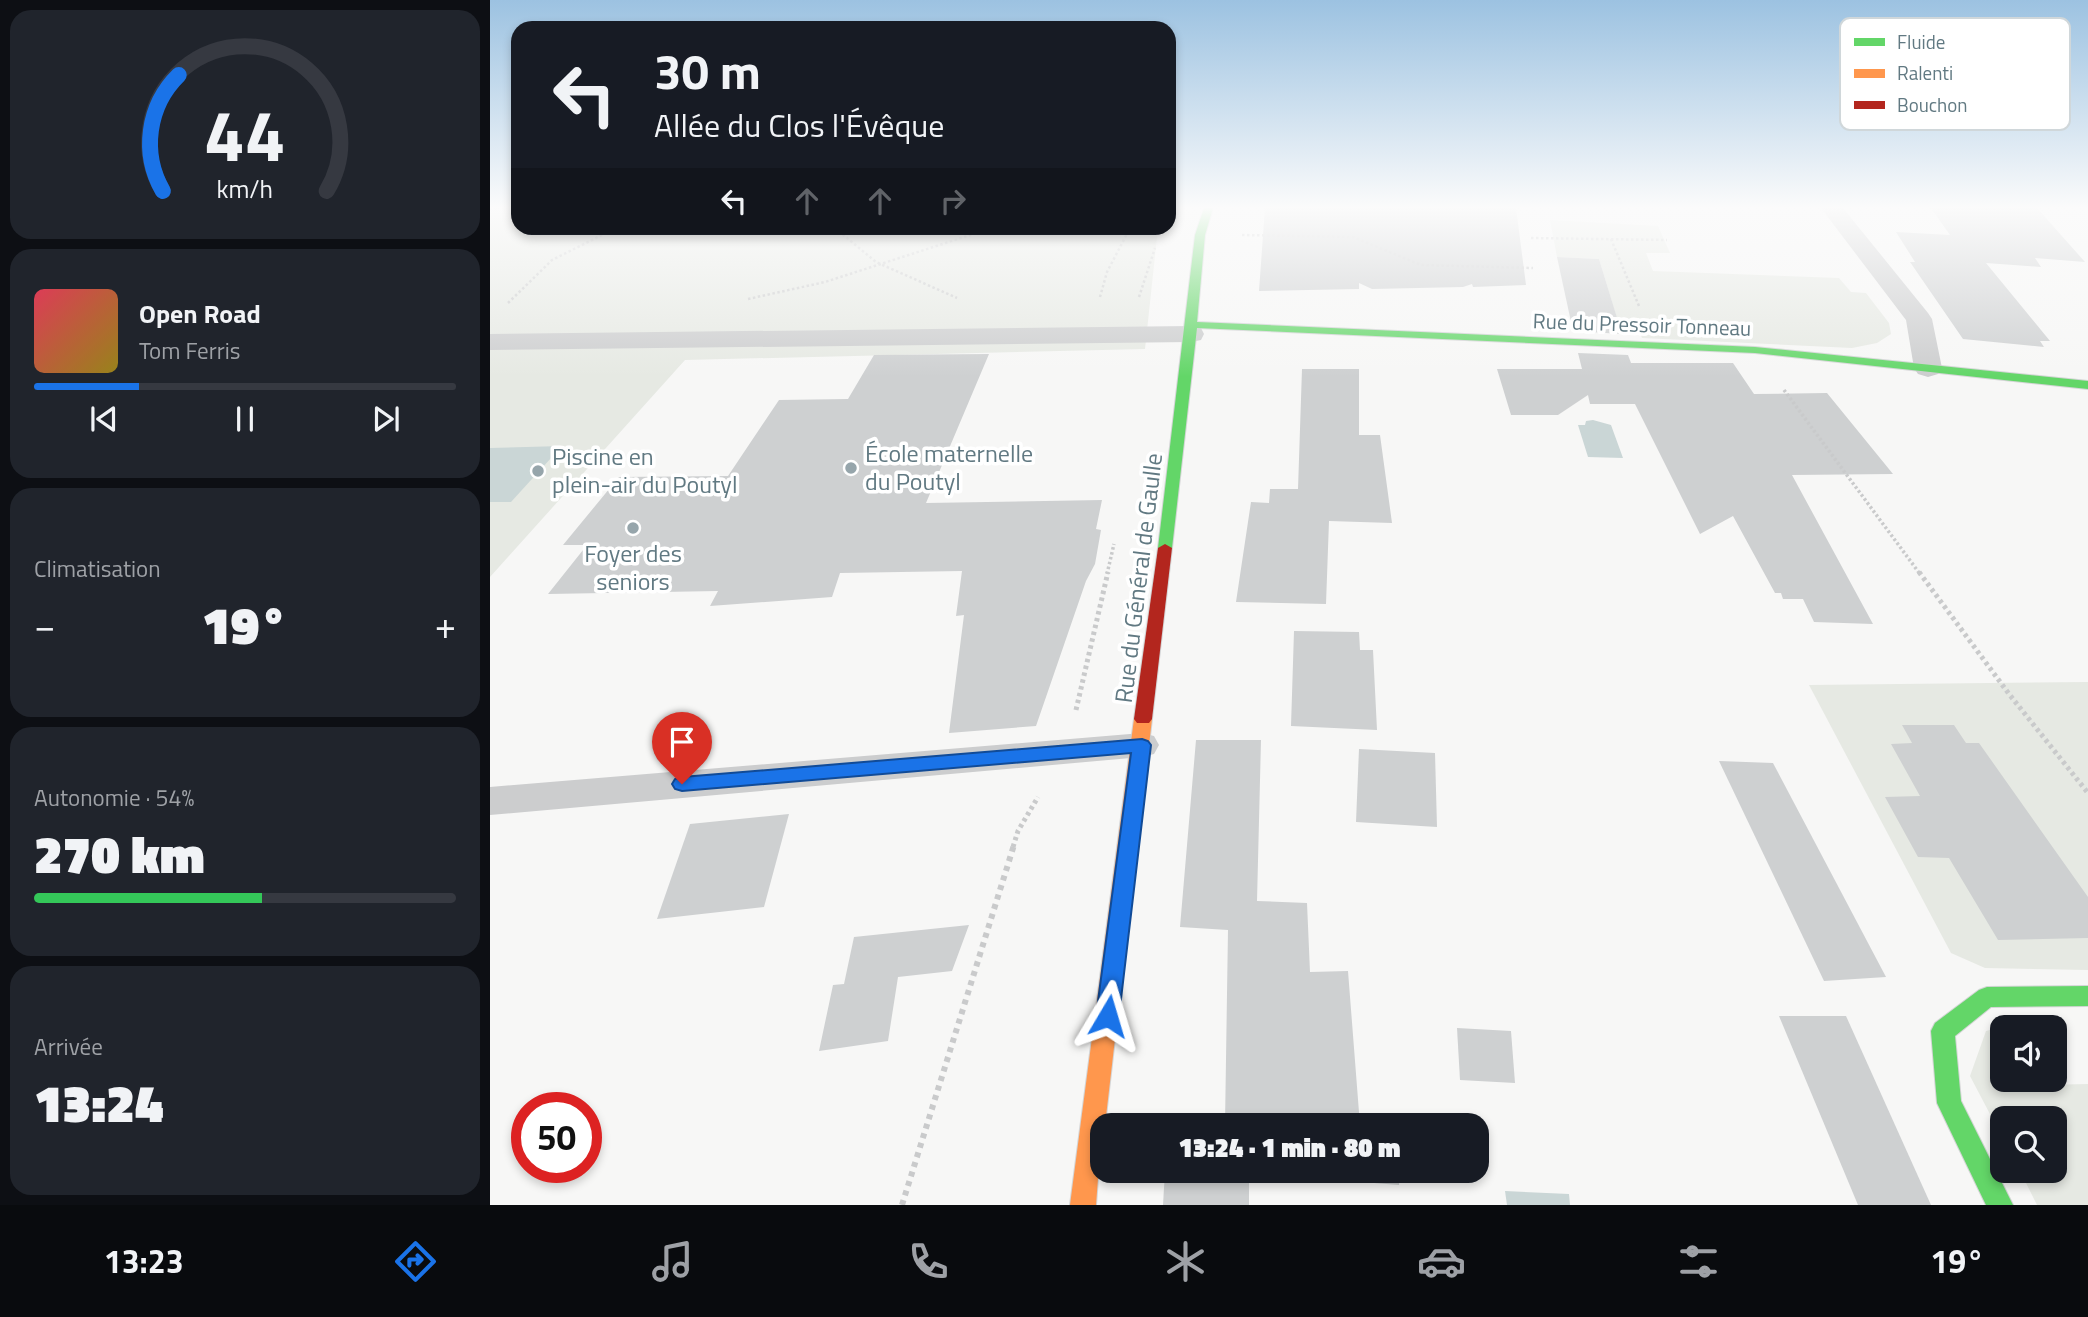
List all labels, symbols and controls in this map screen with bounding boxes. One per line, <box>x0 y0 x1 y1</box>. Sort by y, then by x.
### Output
legend <box>1840 18 2070 130</box>
text: Fluide <box>1897 27 1945 56</box>
text: 30 m <box>654 33 761 108</box>
icon: left <box>539 49 630 140</box>
text: Ralenti <box>1897 58 1953 87</box>
text: 44 <box>204 79 286 189</box>
text: Bouchon <box>1897 90 1968 119</box>
text: Allée du Clos l'Évêque <box>654 101 944 149</box>
text: km/h <box>217 169 273 207</box>
icon: left <box>715 182 753 220</box>
icon: ahead <box>788 182 826 220</box>
icon: ahead <box>861 182 899 220</box>
icon: right <box>934 182 972 220</box>
text: Open Road <box>139 294 261 333</box>
street label: Rue du Pressoir Tonneau <box>1532 304 1752 344</box>
text: Tom Ferris <box>139 333 240 368</box>
icon: previous <box>85 400 123 438</box>
icon: pause <box>226 400 264 438</box>
icon: next <box>367 400 405 438</box>
place label: École maternelle du Poutyl <box>865 435 1033 499</box>
place label: Piscine en plein-air du Poutyl <box>552 438 737 502</box>
street label: Rue du Général de Gaulle <box>1105 451 1171 705</box>
marker: École maternelle du Poutyl <box>843 460 859 476</box>
marker: Piscine en plein-air du Poutyl <box>530 463 546 479</box>
marker: Foyer des seniors <box>625 520 641 536</box>
place label: Foyer des seniors <box>584 535 682 599</box>
text: Climatisation <box>34 551 161 586</box>
text: 19° <box>202 585 288 664</box>
text: − <box>34 596 55 654</box>
text: + <box>435 596 456 654</box>
pin <box>652 712 712 784</box>
icon: arrive <box>663 723 701 761</box>
text: Autonomie · 54% <box>34 780 194 815</box>
text: 270 km <box>34 814 205 893</box>
position arrow <box>1071 979 1145 1053</box>
map controls <box>1990 1015 2067 1183</box>
button: sound <box>1990 1015 2067 1092</box>
text: Arrivée <box>34 1029 103 1064</box>
text: 13:24 <box>34 1063 163 1142</box>
speed limit sign: 50 <box>511 1092 602 1183</box>
button: search <box>1990 1106 2067 1183</box>
text: 13:24 · 1 min · 80 m <box>1179 1128 1401 1167</box>
text: 13:23 <box>104 1237 184 1285</box>
icon: directions <box>391 1237 440 1286</box>
icon: music <box>648 1237 697 1286</box>
icon: phone <box>904 1237 953 1286</box>
icon: climate <box>1161 1237 1210 1286</box>
icon: car <box>1417 1237 1466 1286</box>
icon: filters <box>1674 1237 1723 1286</box>
text: 19° <box>1930 1237 1984 1285</box>

